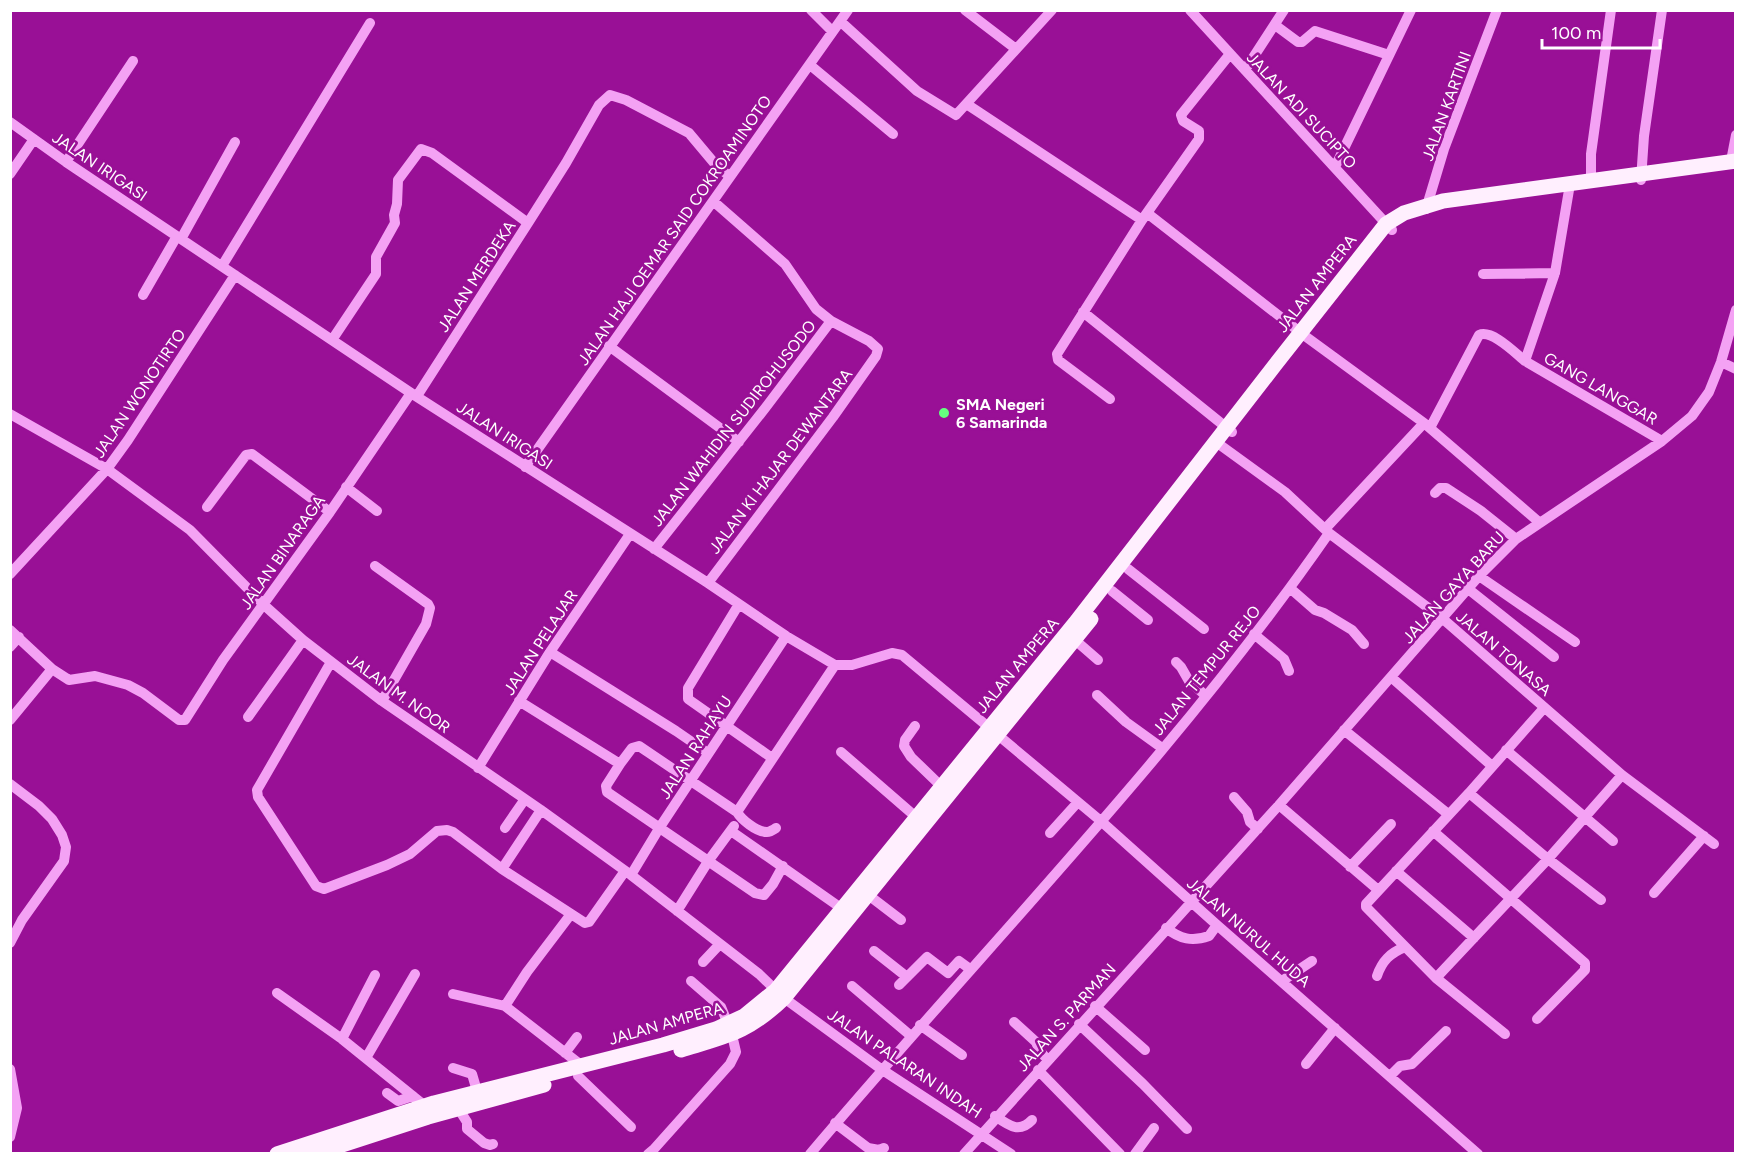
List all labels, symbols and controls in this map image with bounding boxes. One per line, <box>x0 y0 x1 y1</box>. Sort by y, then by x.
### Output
scale bar <box>1542 12 1660 50</box>
text: 100 m <box>1551 22 1601 44</box>
street label: JALAN ADI SUCIPTO <box>1243 48 1360 172</box>
street label: JALAN KARTINI <box>1418 49 1475 163</box>
street label: JALAN HAJI OEMAR SAID COKROAMINOTO <box>573 92 775 369</box>
street label: JALAN IRIGASI <box>49 128 151 205</box>
street label: JALAN MERDEKA <box>433 217 520 335</box>
street label: JALAN AMPERA <box>1272 231 1360 336</box>
street label: JALAN WAHIDIN SUDIROHUSODO <box>647 317 820 530</box>
street label: JALAN WONOTIRTO <box>89 325 190 461</box>
street label: GANG LANGGAR <box>1541 348 1661 429</box>
street label: JALAN KI HAJAR DEWANTARA <box>705 365 856 557</box>
place label: SMA Negeri 6 Samarinda <box>956 395 1047 432</box>
street label: JALAN IRIGASI <box>453 397 556 473</box>
marker: SMA Negeri 6 Samarinda <box>937 406 951 420</box>
street label: JALAN BINARAGA <box>236 491 329 613</box>
street label: JALAN GAYA BARU <box>1398 528 1508 647</box>
street label: JALAN PELAJAR <box>499 586 581 698</box>
street label: JALAN TEMPUR REJO <box>1148 602 1264 739</box>
street label: JALAN TONASA <box>1452 607 1555 700</box>
street label: JALAN AMPERA <box>972 614 1063 717</box>
street label: JALAN M. NOOR <box>344 650 454 737</box>
street label: JALAN RAHAYU <box>655 692 736 802</box>
street label: JALAN NURUL HUDA <box>1183 874 1314 991</box>
street label: JALAN S. PARMAN <box>1013 960 1120 1075</box>
street label: JALAN AMPERA <box>607 998 726 1049</box>
street label: JALAN PALARAN INDAH <box>824 1005 985 1122</box>

